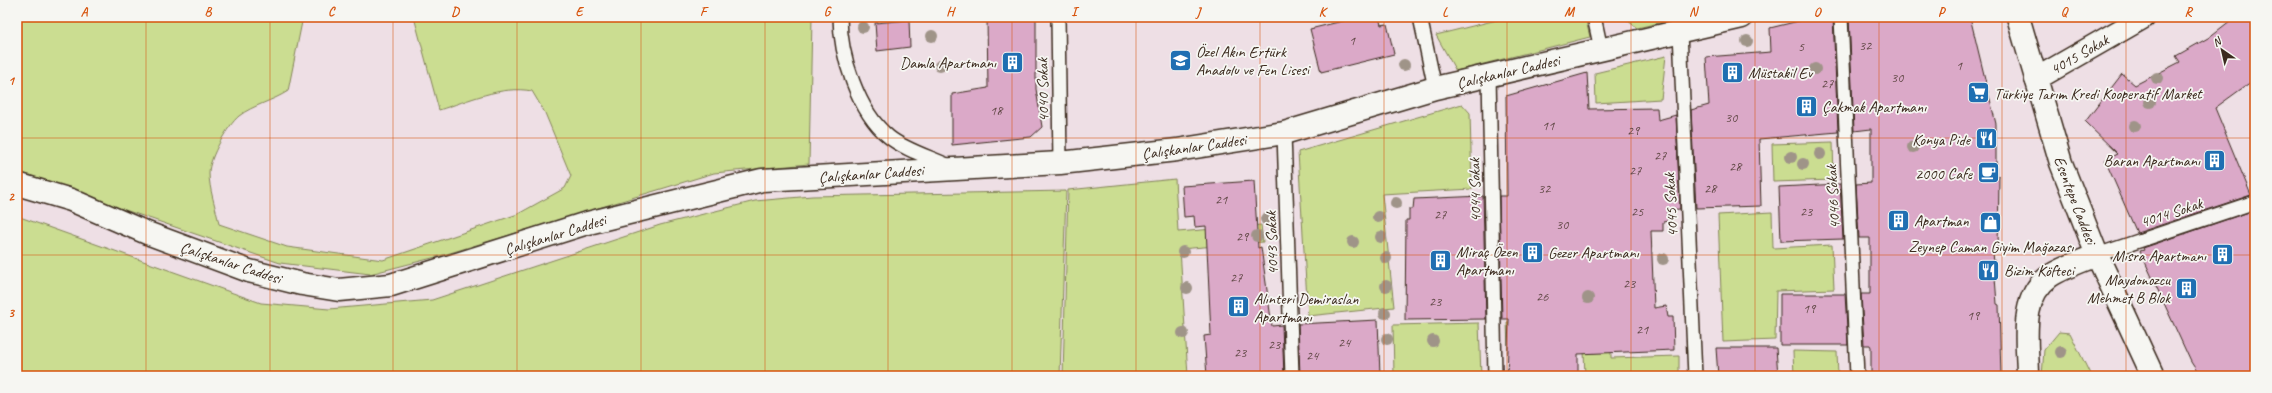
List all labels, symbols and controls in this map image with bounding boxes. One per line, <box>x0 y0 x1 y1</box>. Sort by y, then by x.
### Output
text: A <box>81 4 89 20</box>
text: B <box>205 4 213 20</box>
text: C <box>328 4 336 20</box>
text: D <box>451 4 460 20</box>
text: E <box>576 4 585 20</box>
text: F <box>700 4 709 20</box>
text: G <box>824 4 832 20</box>
text: H <box>946 4 956 20</box>
text: I <box>1071 4 1080 20</box>
text: J <box>1195 4 1202 20</box>
text: K <box>1319 4 1329 20</box>
text: L <box>1442 4 1449 20</box>
text: M <box>1564 4 1575 20</box>
text: N <box>1689 4 1700 20</box>
text: O <box>1814 4 1823 20</box>
text: P <box>1938 4 1947 20</box>
text: Q <box>2061 4 2069 20</box>
text: R <box>2184 4 2193 20</box>
street label: 4015 Sokak <box>2047 30 2113 80</box>
north arrow <box>2202 30 2242 70</box>
house number: 1 <box>1349 32 1356 49</box>
text: N <box>2210 33 2225 49</box>
house number: 32 <box>1859 37 1873 54</box>
house number: 5 <box>1798 38 1805 55</box>
place label: Özel Akın Ertürk Anadolu ve Fen Lisesi <box>1196 42 1311 80</box>
school or university icon: Özel Akın Ertürk Anadolu ve Fen Lisesi <box>1167 47 1193 73</box>
building icon: Damla Apartmanı <box>999 49 1025 75</box>
street label: Çalışkanlar Caddesi <box>1455 50 1564 94</box>
place label: Damla Apartmanı <box>900 53 997 73</box>
street label: 4040 Sokak <box>1032 57 1054 122</box>
house number: 1 <box>1956 57 1963 74</box>
building icon: Müstakil Ev <box>1719 59 1745 85</box>
place label: Müstakil Ev <box>1748 63 1814 83</box>
house number: 30 <box>1891 69 1905 86</box>
text: 1 <box>8 73 16 89</box>
house number: 27 <box>1821 75 1834 92</box>
supermarket icon: Türkiye Tarım Kredi Kooperatif Market <box>1966 80 1992 106</box>
place label: Türkiye Tarım Kredi Kooperatif Market <box>1994 84 2203 104</box>
building icon: Çakmak Apartmanı <box>1793 93 1819 119</box>
place label: Çakmak Apartmanı <box>1822 97 1927 117</box>
house number: 18 <box>990 102 1004 119</box>
house number: 30 <box>1725 109 1739 126</box>
house number: 11 <box>1542 117 1555 134</box>
house number: 29 <box>1627 122 1641 139</box>
restaurant icon: Konya Pide <box>1973 126 1999 152</box>
street label: Çalışkanlar Caddesi <box>1141 130 1249 164</box>
place label: Konya Pide <box>1912 130 1972 150</box>
house number: 27 <box>1654 147 1667 164</box>
building icon: Baran Apartmanı <box>2202 147 2228 173</box>
place label: Baran Apartmanı <box>2104 151 2201 171</box>
street label: Esentepe Caddesi <box>2049 153 2102 249</box>
street label: 4044 Sokak <box>1464 157 1486 222</box>
house number: 28 <box>1729 158 1743 175</box>
street label: Çalışkanlar Caddesi <box>818 160 926 188</box>
cafe icon: 2000 Cafe <box>1975 160 2001 186</box>
house number: 27 <box>1629 162 1642 179</box>
street label: 4046 Sokak <box>1821 163 1845 229</box>
place label: 2000 Cafe <box>1915 164 1974 184</box>
street label: 4045 Sokak <box>1659 171 1683 237</box>
house number: 32 <box>1538 180 1552 197</box>
house number: 28 <box>1704 180 1718 197</box>
text: 2 <box>8 189 15 205</box>
house number: 21 <box>1215 191 1228 208</box>
street label: 4014 Sokak <box>2138 193 2206 232</box>
house number: 25 <box>1631 203 1644 220</box>
house number: 23 <box>1800 203 1814 220</box>
house number: 27 <box>1434 206 1447 223</box>
building icon: Apartman <box>1886 207 1912 233</box>
street label: Çalışkanlar Caddesi <box>502 209 610 260</box>
street label: 4043 Sokak <box>1261 209 1283 275</box>
shop icon: Zeynep Caman Giyim Mağazası <box>1978 209 2004 235</box>
place label: Apartman <box>1914 211 1970 231</box>
house number: 30 <box>1556 216 1570 233</box>
house number: 29 <box>1236 228 1250 245</box>
street label: Çalışkanlar Caddesi <box>178 237 286 289</box>
place label: Zeynep Caman Giyim Mağazası <box>1908 237 2075 257</box>
building icon: Gezer Apartmanı <box>1520 239 1546 265</box>
place label: Miraç Özen Apartmanı <box>1456 242 1519 280</box>
building icon: Mısra Apartmanı <box>2209 242 2235 268</box>
place label: Gezer Apartmanı <box>1548 243 1640 263</box>
place label: Mısra Apartmanı <box>2112 246 2207 266</box>
building icon: Miraç Özen Apartmanı <box>1428 247 1454 273</box>
restaurant icon: Bizim Köfteci <box>1976 257 2002 283</box>
place label: Bizim Köfteci <box>2004 261 2076 281</box>
house number: 27 <box>1230 269 1243 286</box>
place label: Maydonozcu Mehmet B Blok <box>2087 270 2171 308</box>
house number: 23 <box>1623 275 1637 292</box>
building icon: Maydonozcu Mehmet B Blok <box>2173 275 2199 301</box>
house number: 26 <box>1536 288 1549 305</box>
place label: Alınteri Demiraslan Apartmanı <box>1254 289 1359 327</box>
house number: 23 <box>1429 293 1443 310</box>
building icon: Alınteri Demiraslan Apartmanı <box>1225 294 1251 320</box>
house number: 19 <box>1803 300 1817 317</box>
text: 3 <box>8 305 15 321</box>
house number: 19 <box>1967 307 1981 324</box>
house number: 21 <box>1636 321 1649 338</box>
house number: 24 <box>1338 334 1352 351</box>
house number: 23 <box>1268 336 1282 353</box>
house number: 23 <box>1234 344 1248 361</box>
house number: 24 <box>1306 347 1320 364</box>

